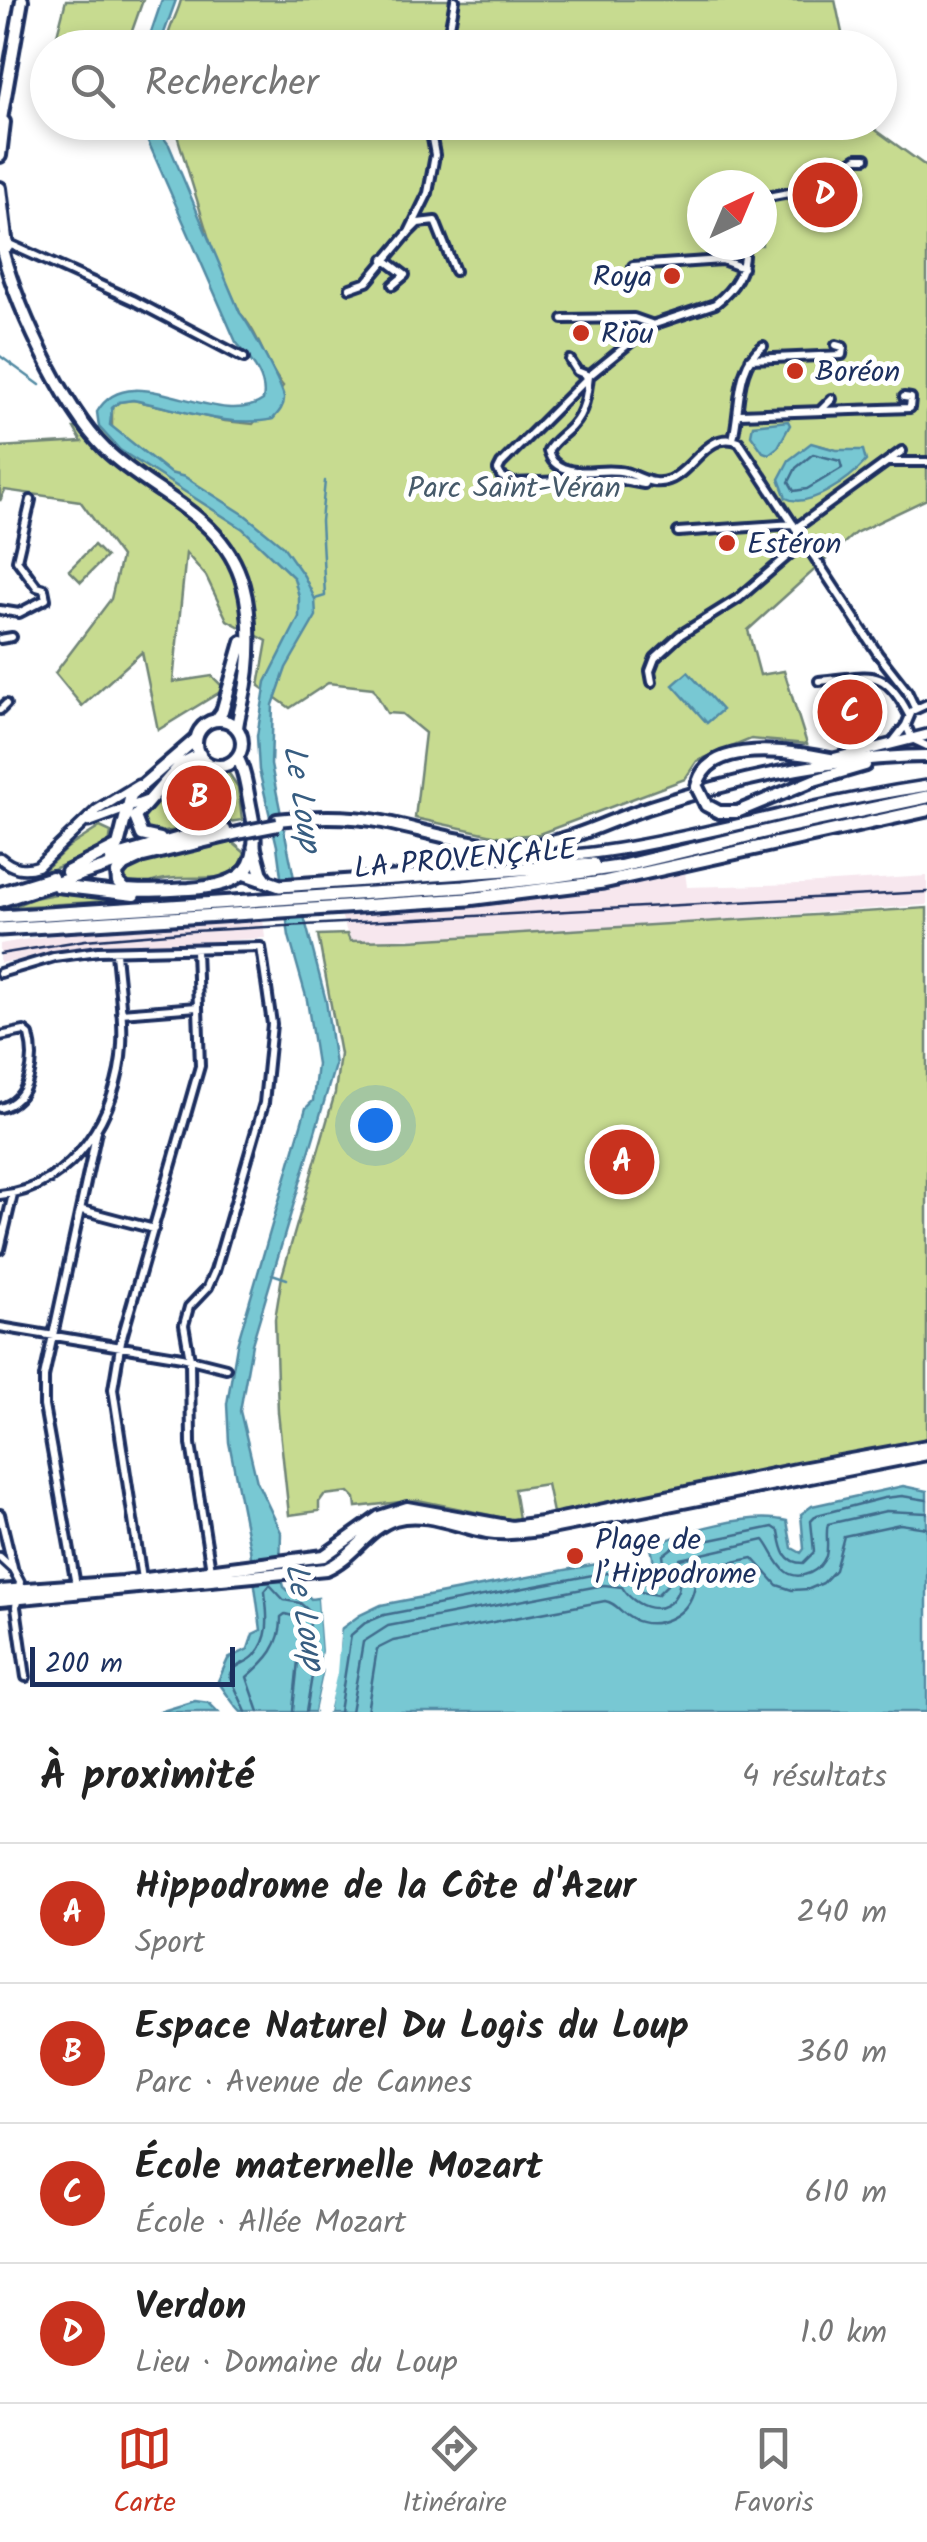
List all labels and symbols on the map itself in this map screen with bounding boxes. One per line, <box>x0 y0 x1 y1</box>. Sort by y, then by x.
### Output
pin: D <box>792 158 858 232</box>
north arrow <box>687 170 777 260</box>
place label: Roya <box>593 254 652 302</box>
marker: Roya <box>661 265 683 287</box>
place label: Riou <box>601 311 654 359</box>
marker: Riou <box>570 322 592 344</box>
place label: Boréon <box>815 349 900 397</box>
marker: Boréon <box>784 360 806 382</box>
park label: Parc Saint-Véran <box>407 465 621 513</box>
place label: Estéron <box>747 521 842 569</box>
marker: Estéron <box>716 532 738 554</box>
pin: C <box>818 674 882 750</box>
water label: Le Loup <box>267 741 335 859</box>
pin: B <box>166 760 232 836</box>
street label: LA PROVENÇALE <box>352 826 580 894</box>
your location <box>350 1100 401 1151</box>
pin: A <box>590 1124 654 1200</box>
place label: Plage de l’Hippodrome <box>595 1517 756 1599</box>
marker: Plage de l’Hippodrome <box>564 1545 586 1567</box>
water label: Le Loup <box>269 1559 339 1677</box>
scale bar <box>30 1642 235 1686</box>

